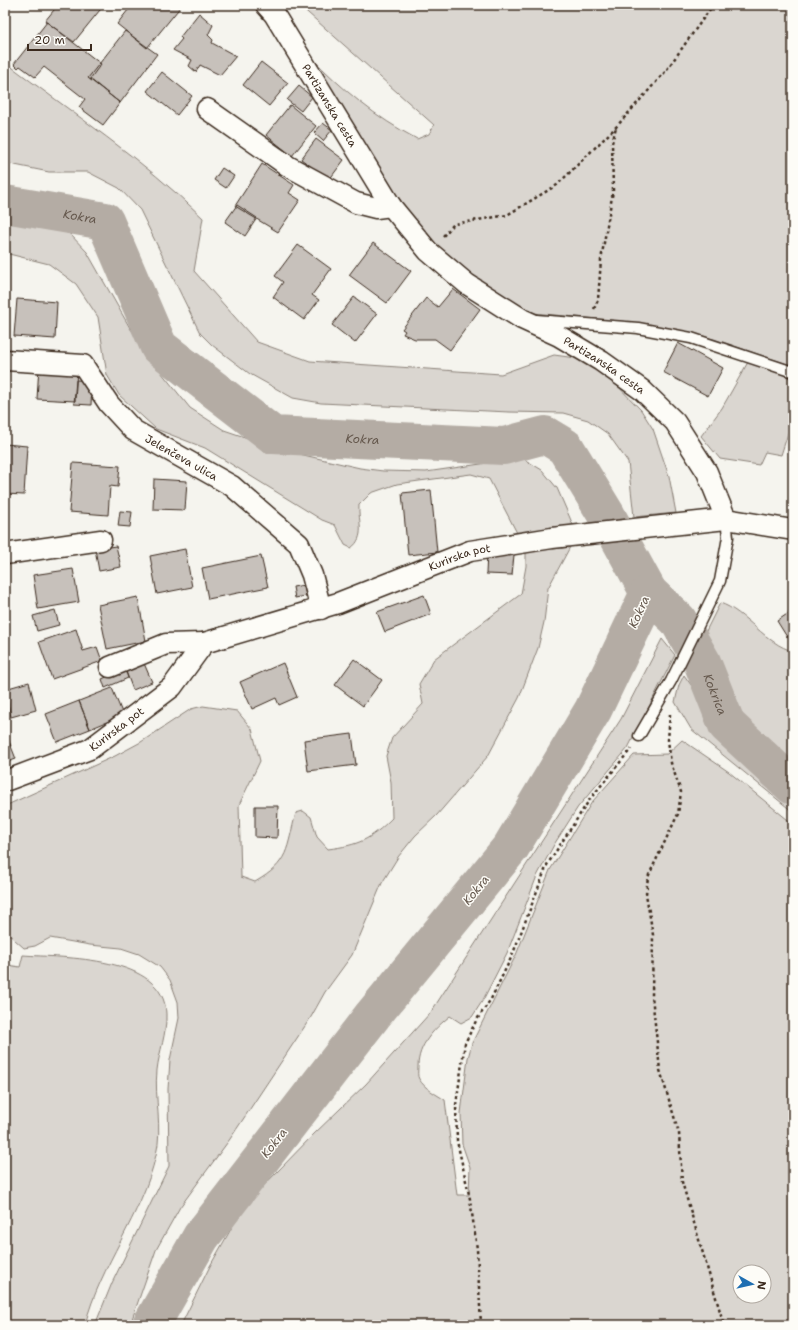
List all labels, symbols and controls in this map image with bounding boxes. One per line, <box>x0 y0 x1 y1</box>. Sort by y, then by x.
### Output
scale bar <box>28 26 91 52</box>
text: 20 m <box>34 32 65 48</box>
street label: Partizanska cesta <box>299 61 361 150</box>
water label: Kokra <box>62 206 98 227</box>
street label: Partizanska cesta <box>561 333 648 397</box>
water label: Kokra <box>345 430 380 448</box>
street label: Jelenčeva ulica <box>142 431 221 484</box>
street label: Kurirska pot <box>426 540 492 574</box>
water label: Kokra <box>625 593 653 631</box>
water label: Kokrica <box>699 671 730 718</box>
street label: Kurirska pot <box>86 703 147 755</box>
water label: Kokra <box>459 872 493 908</box>
water label: Kokra <box>257 1125 291 1161</box>
north arrow <box>732 1264 772 1304</box>
text: N <box>753 1280 769 1291</box>

